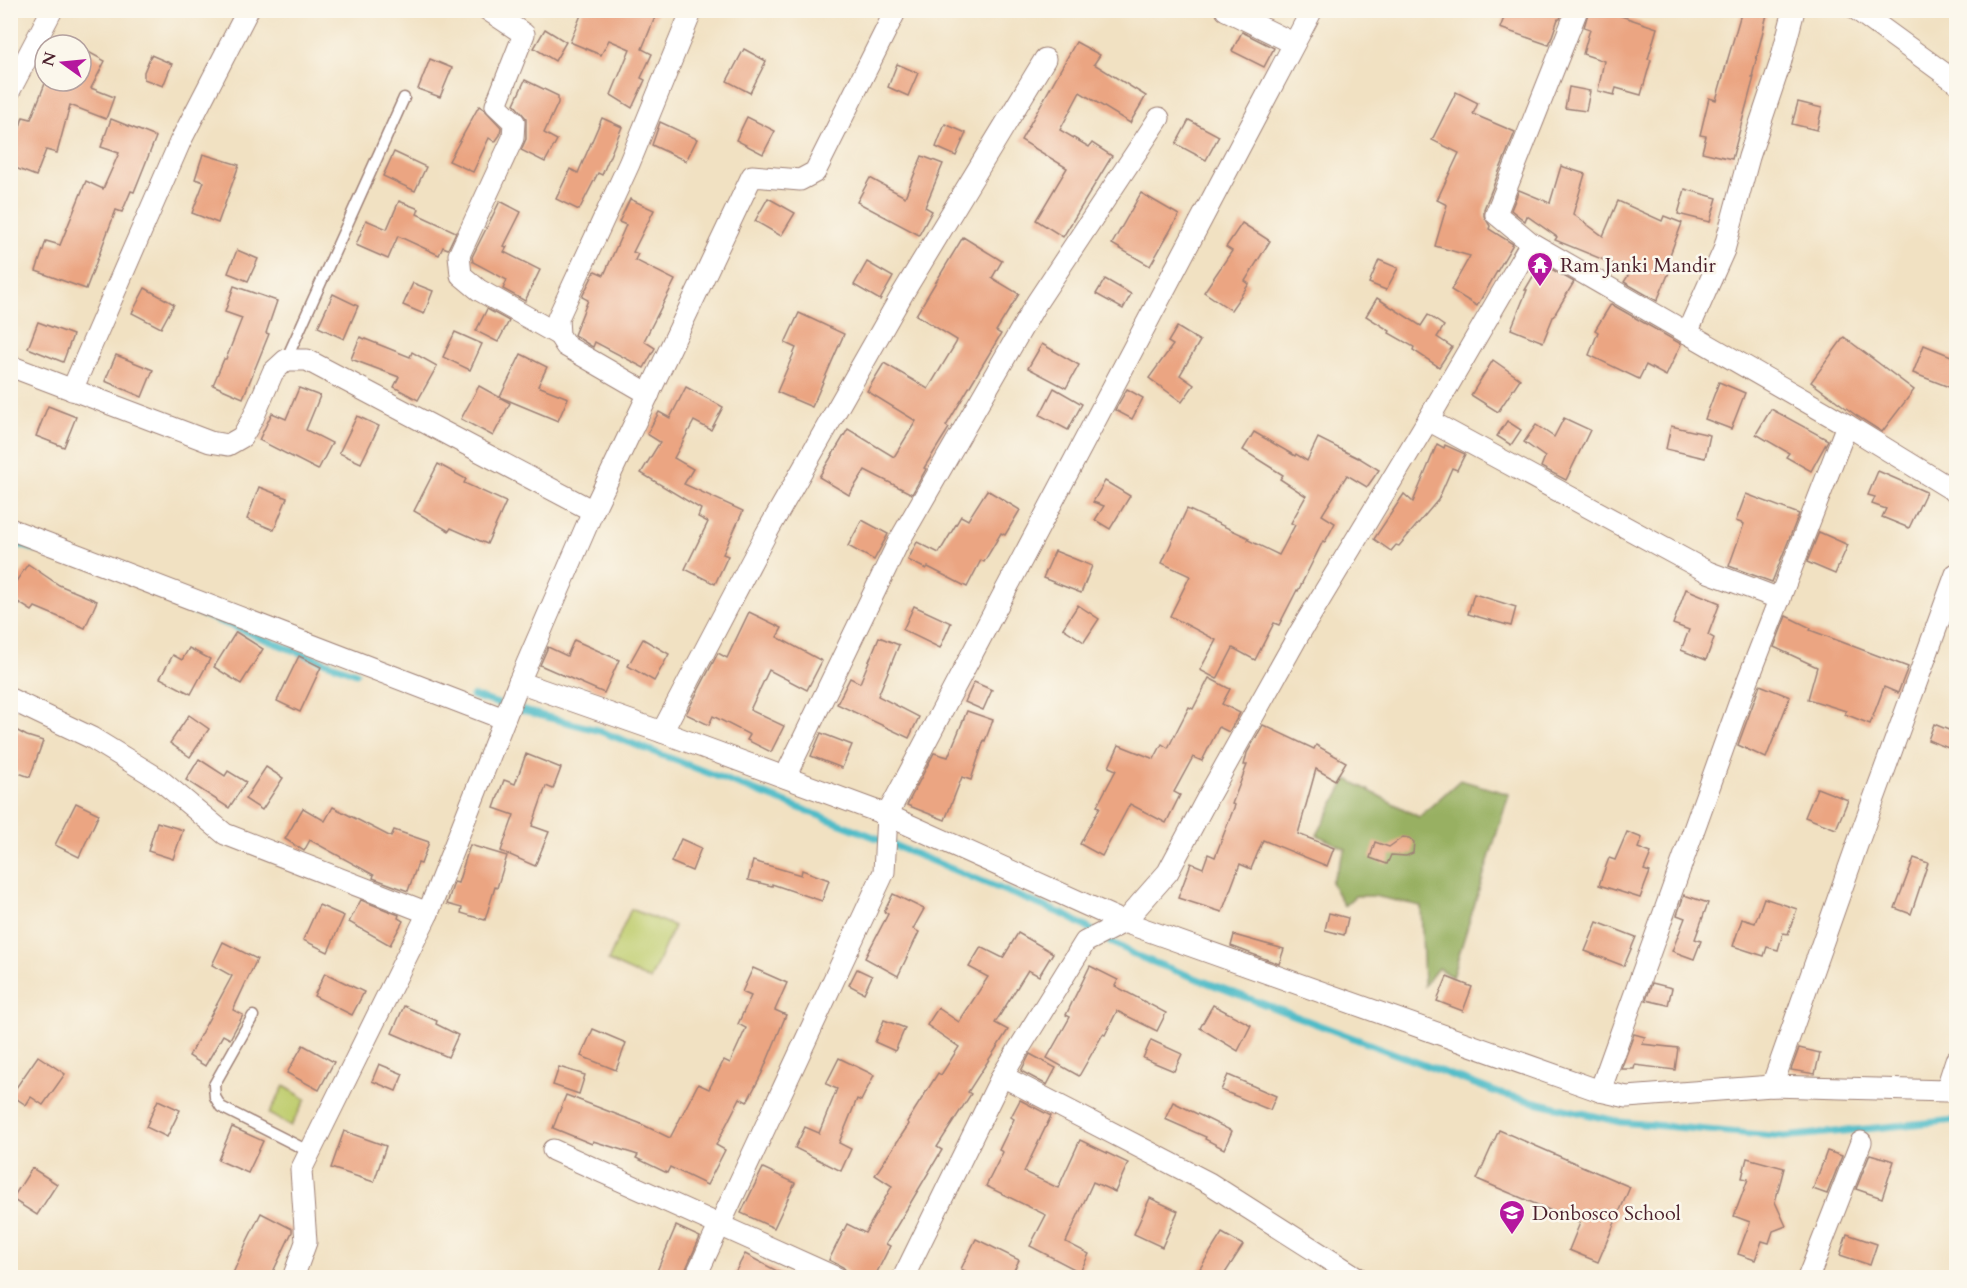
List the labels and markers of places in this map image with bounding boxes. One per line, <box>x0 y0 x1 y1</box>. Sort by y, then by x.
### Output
temple icon: Ram Janki Mandir <box>1525 250 1555 288</box>
place label: Ram Janki Mandir <box>1560 252 1716 279</box>
school or university icon: Donbosco School <box>1497 1198 1527 1236</box>
place label: Donbosco School <box>1532 1200 1681 1227</box>

